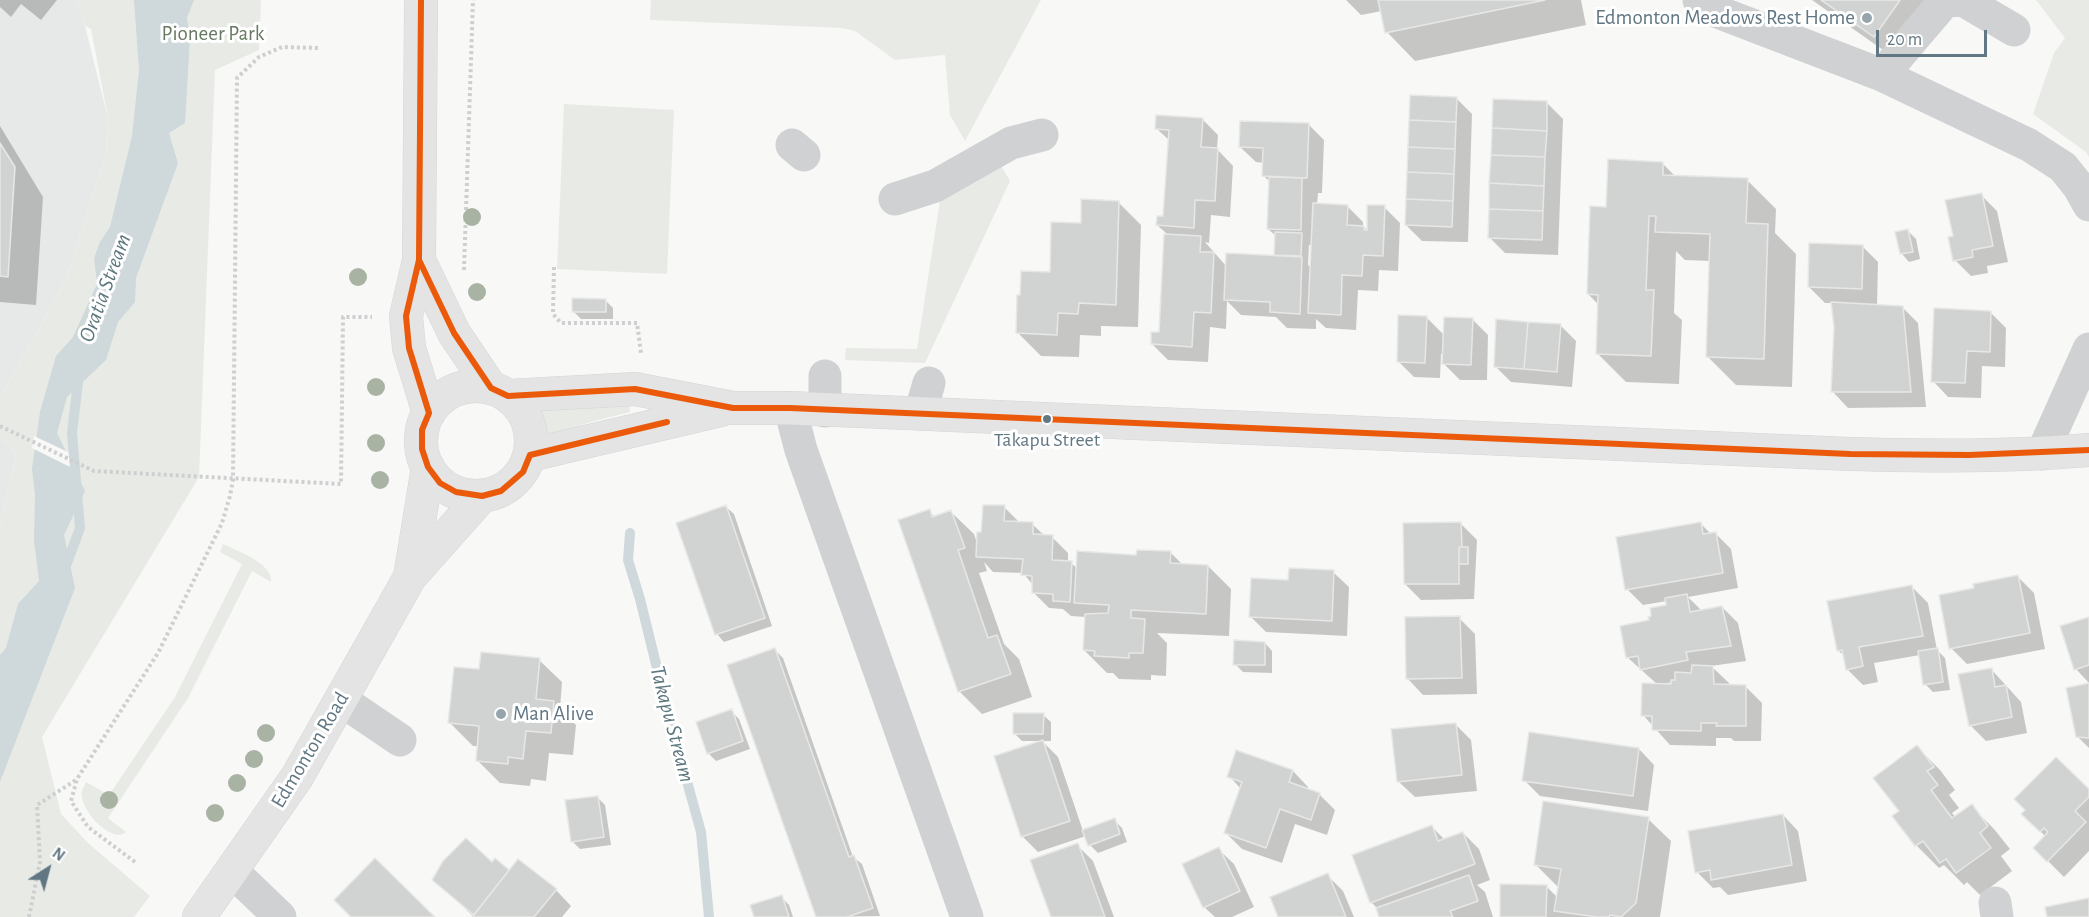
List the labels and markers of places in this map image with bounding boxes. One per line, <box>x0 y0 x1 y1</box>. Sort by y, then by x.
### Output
place label: Edmonton Meadows Rest Home <box>1595 5 1855 31</box>
marker: Edmonton Meadows Rest Home <box>1860 11 1874 25</box>
marker: Tākapu Street <box>1041 413 1053 425</box>
place label: Tākapu Street <box>994 428 1100 452</box>
place label: Man Alive <box>513 701 594 727</box>
marker: Man Alive <box>494 707 508 721</box>

